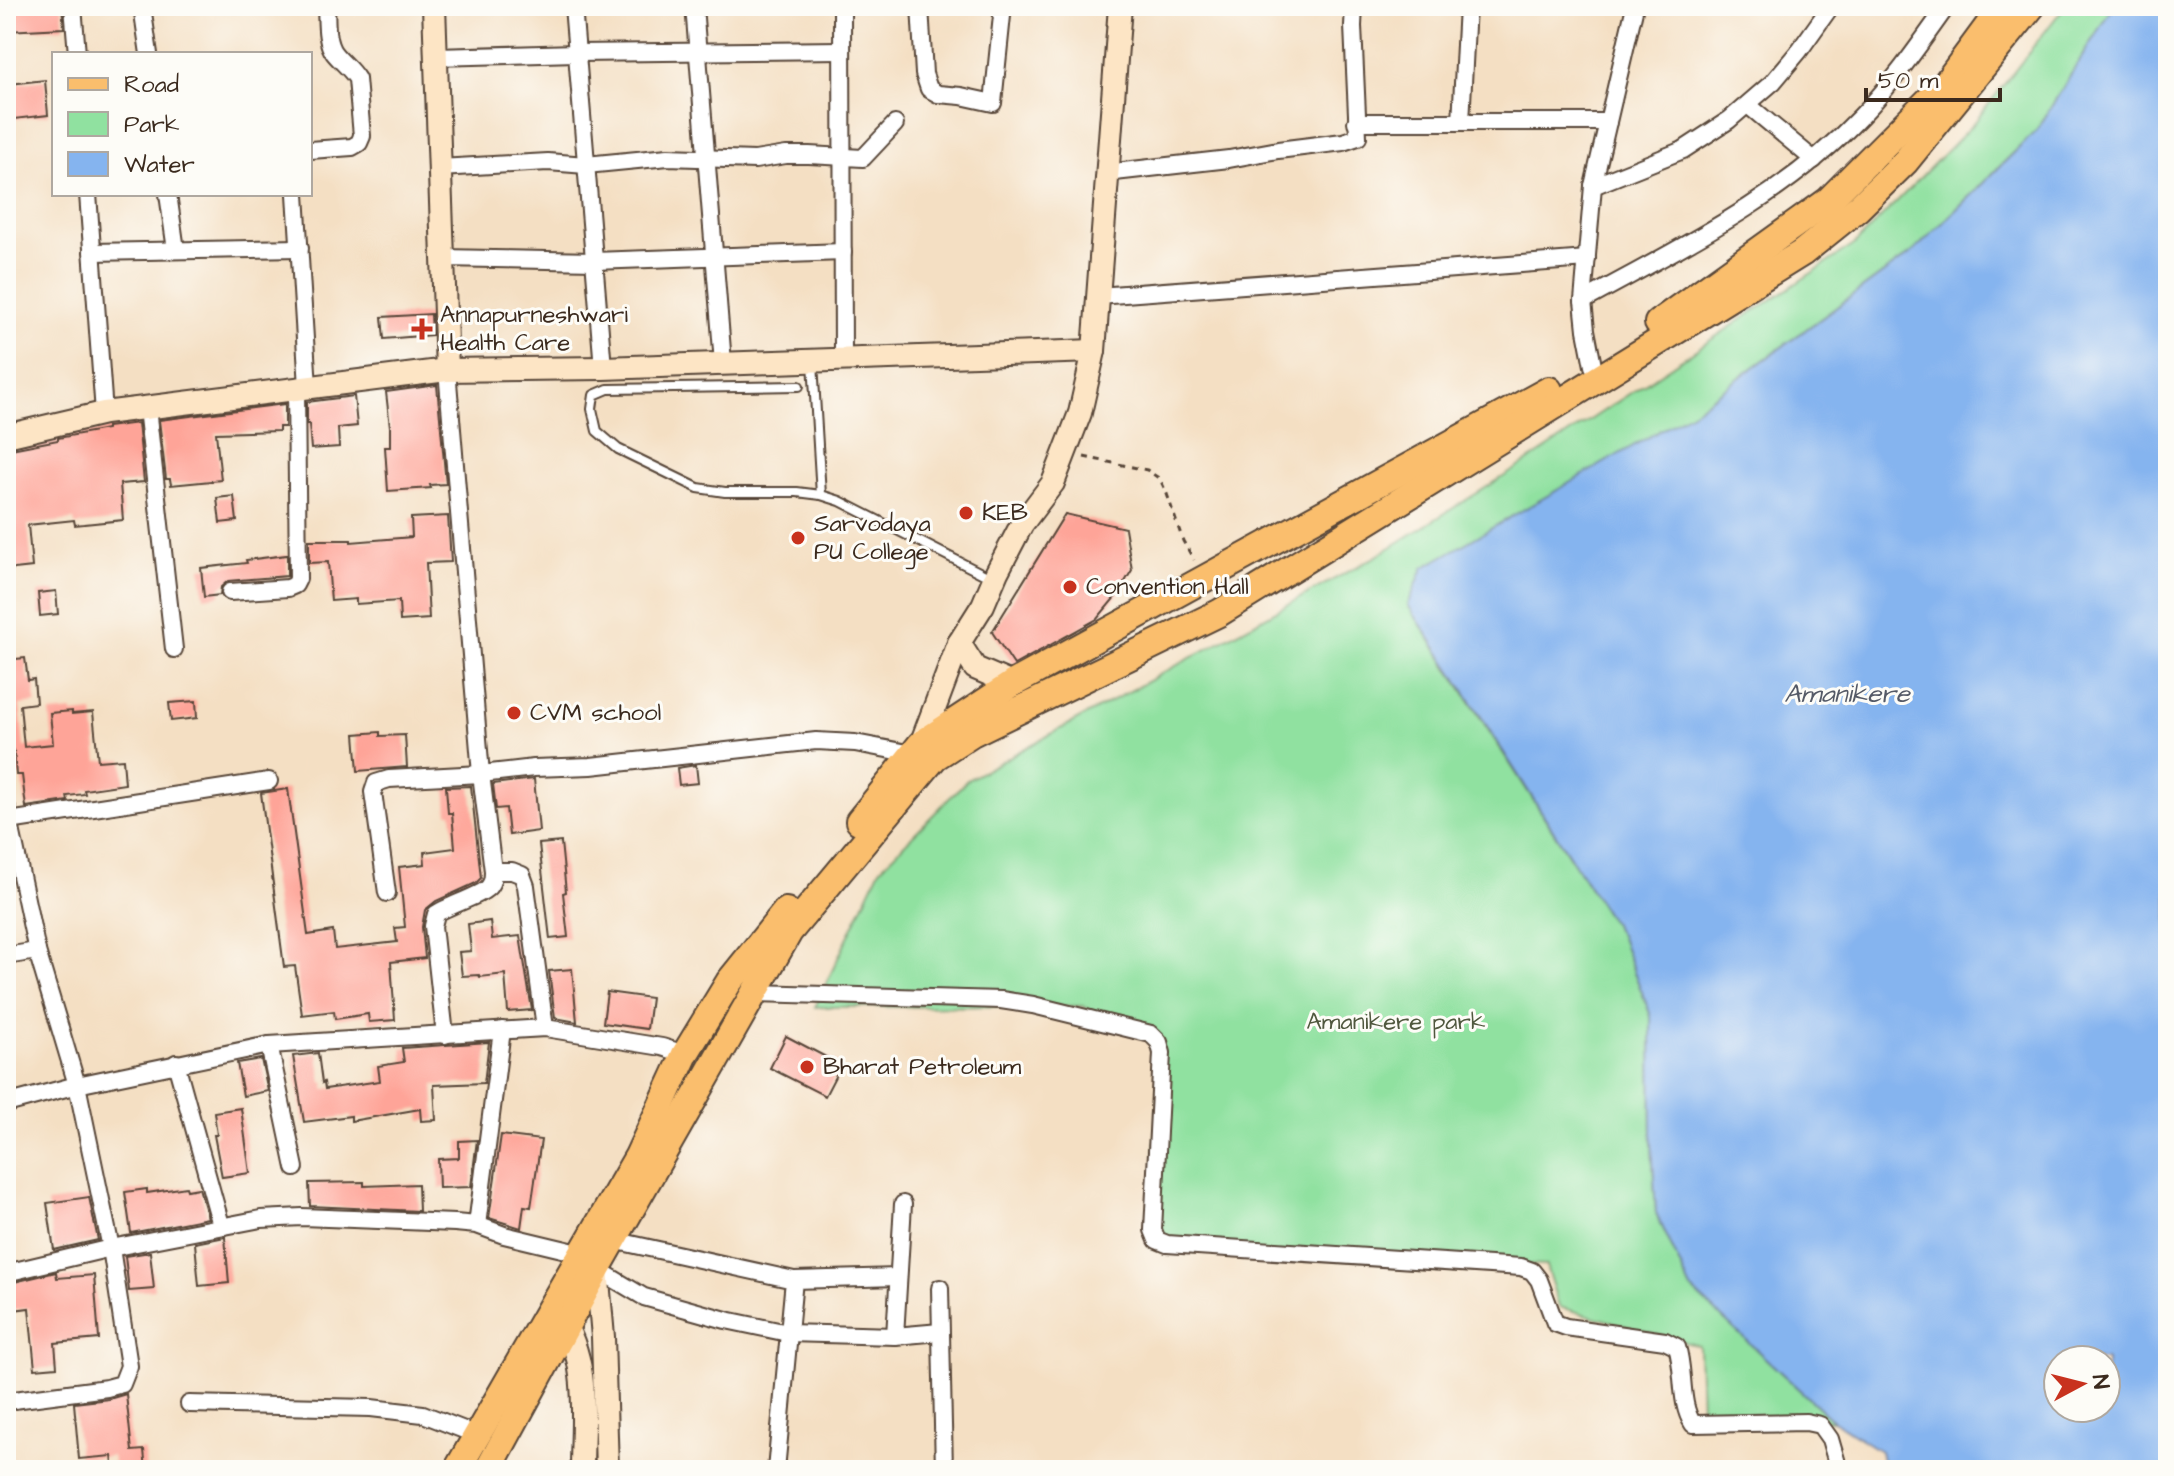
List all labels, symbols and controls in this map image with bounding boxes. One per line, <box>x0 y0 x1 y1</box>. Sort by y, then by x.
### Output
legend <box>52 52 312 196</box>
scale bar <box>1866 52 2000 102</box>
text: 50 m <box>1878 64 1939 98</box>
text: Road <box>124 68 179 102</box>
text: Park <box>124 108 180 142</box>
text: Water <box>124 148 195 182</box>
place label: Annapurneshwari Health Care <box>440 298 628 360</box>
marker: Annapurneshwari Health Care <box>411 318 433 340</box>
place label: KEB <box>982 496 1028 530</box>
marker: KEB <box>957 504 975 522</box>
place label: Sarvodaya PU College <box>814 507 931 570</box>
marker: Sarvodaya PU College <box>789 529 807 547</box>
place label: Convention Hall <box>1086 570 1249 604</box>
marker: Convention Hall <box>1061 578 1079 596</box>
water label: Amanikere <box>1784 676 1912 712</box>
place label: CVM school <box>530 696 661 730</box>
marker: CVM school <box>505 704 523 722</box>
park label: Amanikere park <box>1306 1005 1486 1039</box>
place label: Bharat Petroleum <box>823 1050 1022 1084</box>
marker: Bharat Petroleum <box>798 1058 816 1076</box>
north arrow <box>2042 1344 2122 1424</box>
text: N <box>2084 1373 2117 1391</box>

